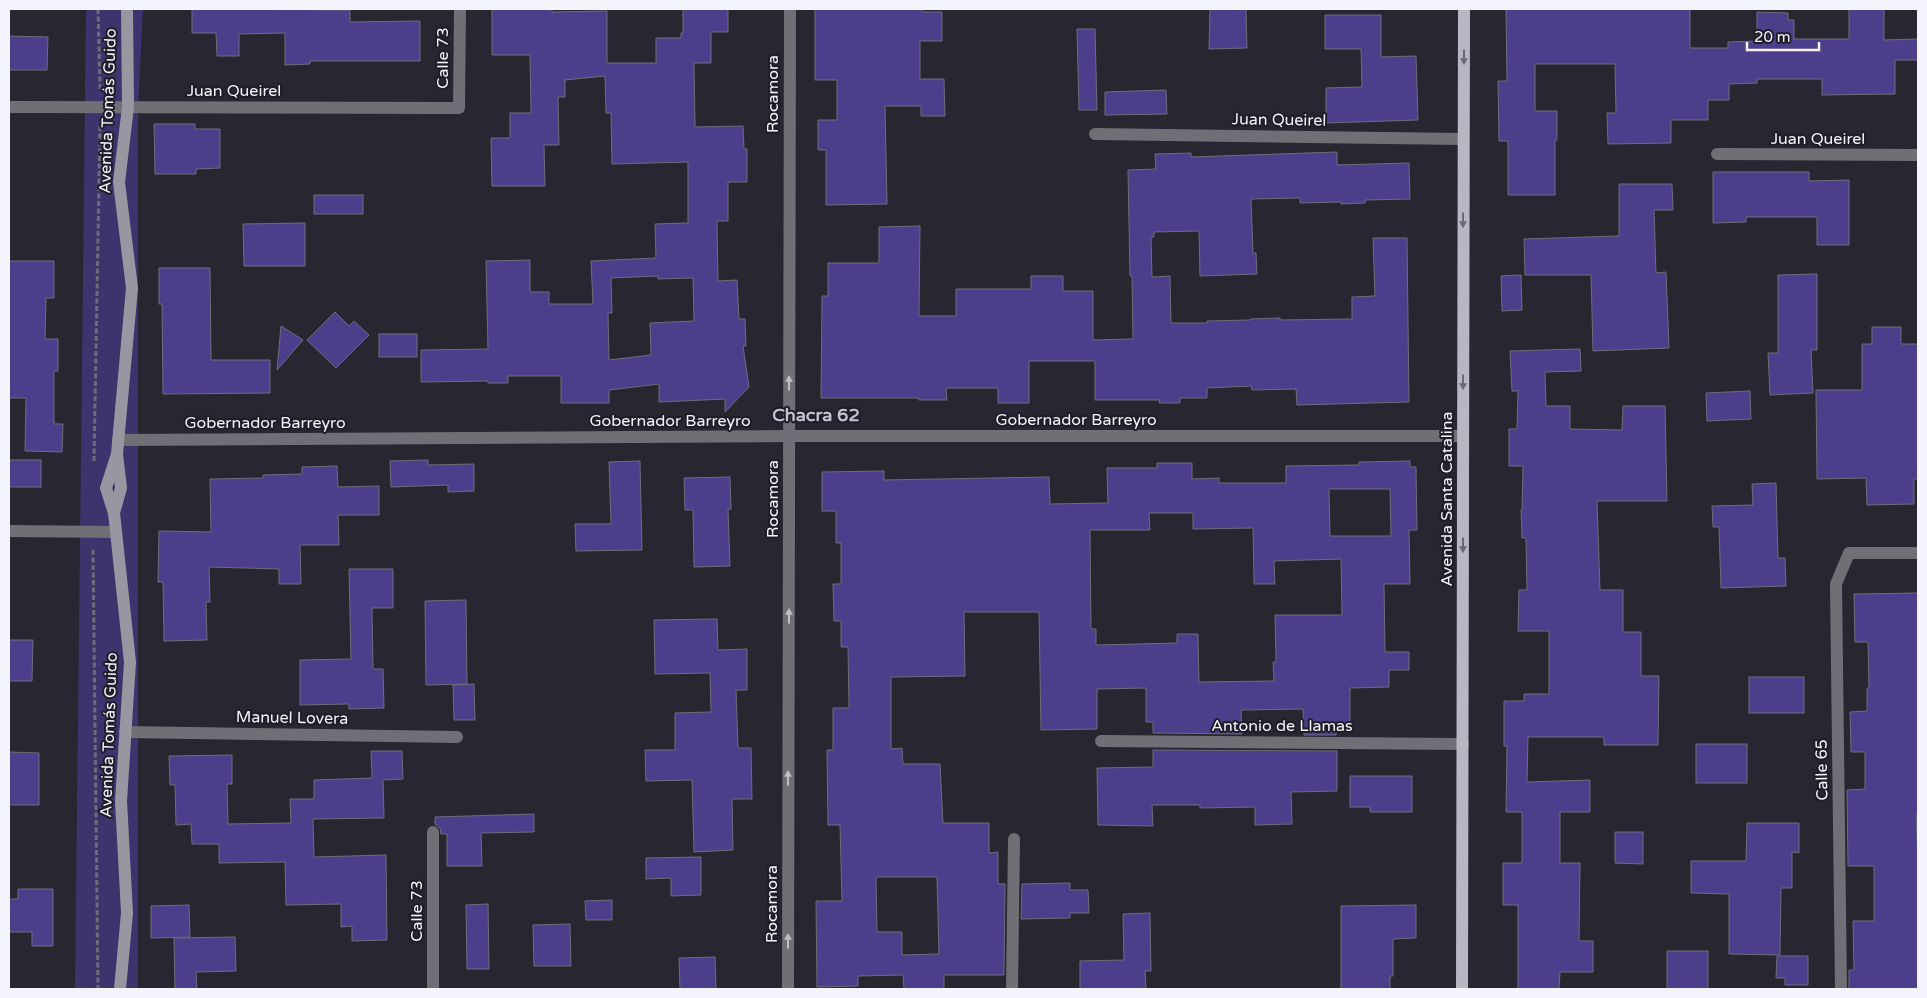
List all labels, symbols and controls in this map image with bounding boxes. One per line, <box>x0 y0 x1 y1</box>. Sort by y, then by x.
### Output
scale bar <box>1747 20 1820 52</box>
street label: Calle 73 <box>433 27 453 89</box>
street label: Avenida Tomás Guido <box>95 28 121 194</box>
text: 20 m <box>1754 28 1791 46</box>
one-way arrow <box>1460 50 1468 66</box>
street label: Rocamora <box>763 55 783 133</box>
street label: Juan Queirel <box>187 81 281 101</box>
street label: Juan Queirel <box>1231 109 1327 131</box>
street label: Juan Queirel <box>1771 129 1865 149</box>
one-way arrow <box>1459 212 1467 228</box>
one-way arrow <box>785 375 793 391</box>
one-way arrow <box>1459 375 1467 391</box>
district label: Chacra 62 <box>772 404 860 426</box>
street label: Gobernador Barreyro <box>995 410 1157 430</box>
street label: Gobernador Barreyro <box>589 411 751 431</box>
street label: Avenida Santa Catalina <box>1437 411 1457 587</box>
street label: Gobernador Barreyro <box>184 413 346 433</box>
street label: Rocamora <box>763 460 783 538</box>
one-way arrow <box>1459 537 1467 553</box>
one-way arrow <box>785 607 793 623</box>
street label: Avenida Tomás Guido <box>96 652 122 818</box>
street label: Manuel Lovera <box>236 707 348 729</box>
street label: Antonio de Llamas <box>1211 716 1353 736</box>
street label: Calle 65 <box>1811 739 1833 801</box>
one-way arrow <box>784 770 792 786</box>
street label: Rocamora <box>762 865 782 943</box>
street label: Calle 73 <box>407 880 427 942</box>
one-way arrow <box>784 932 792 948</box>

